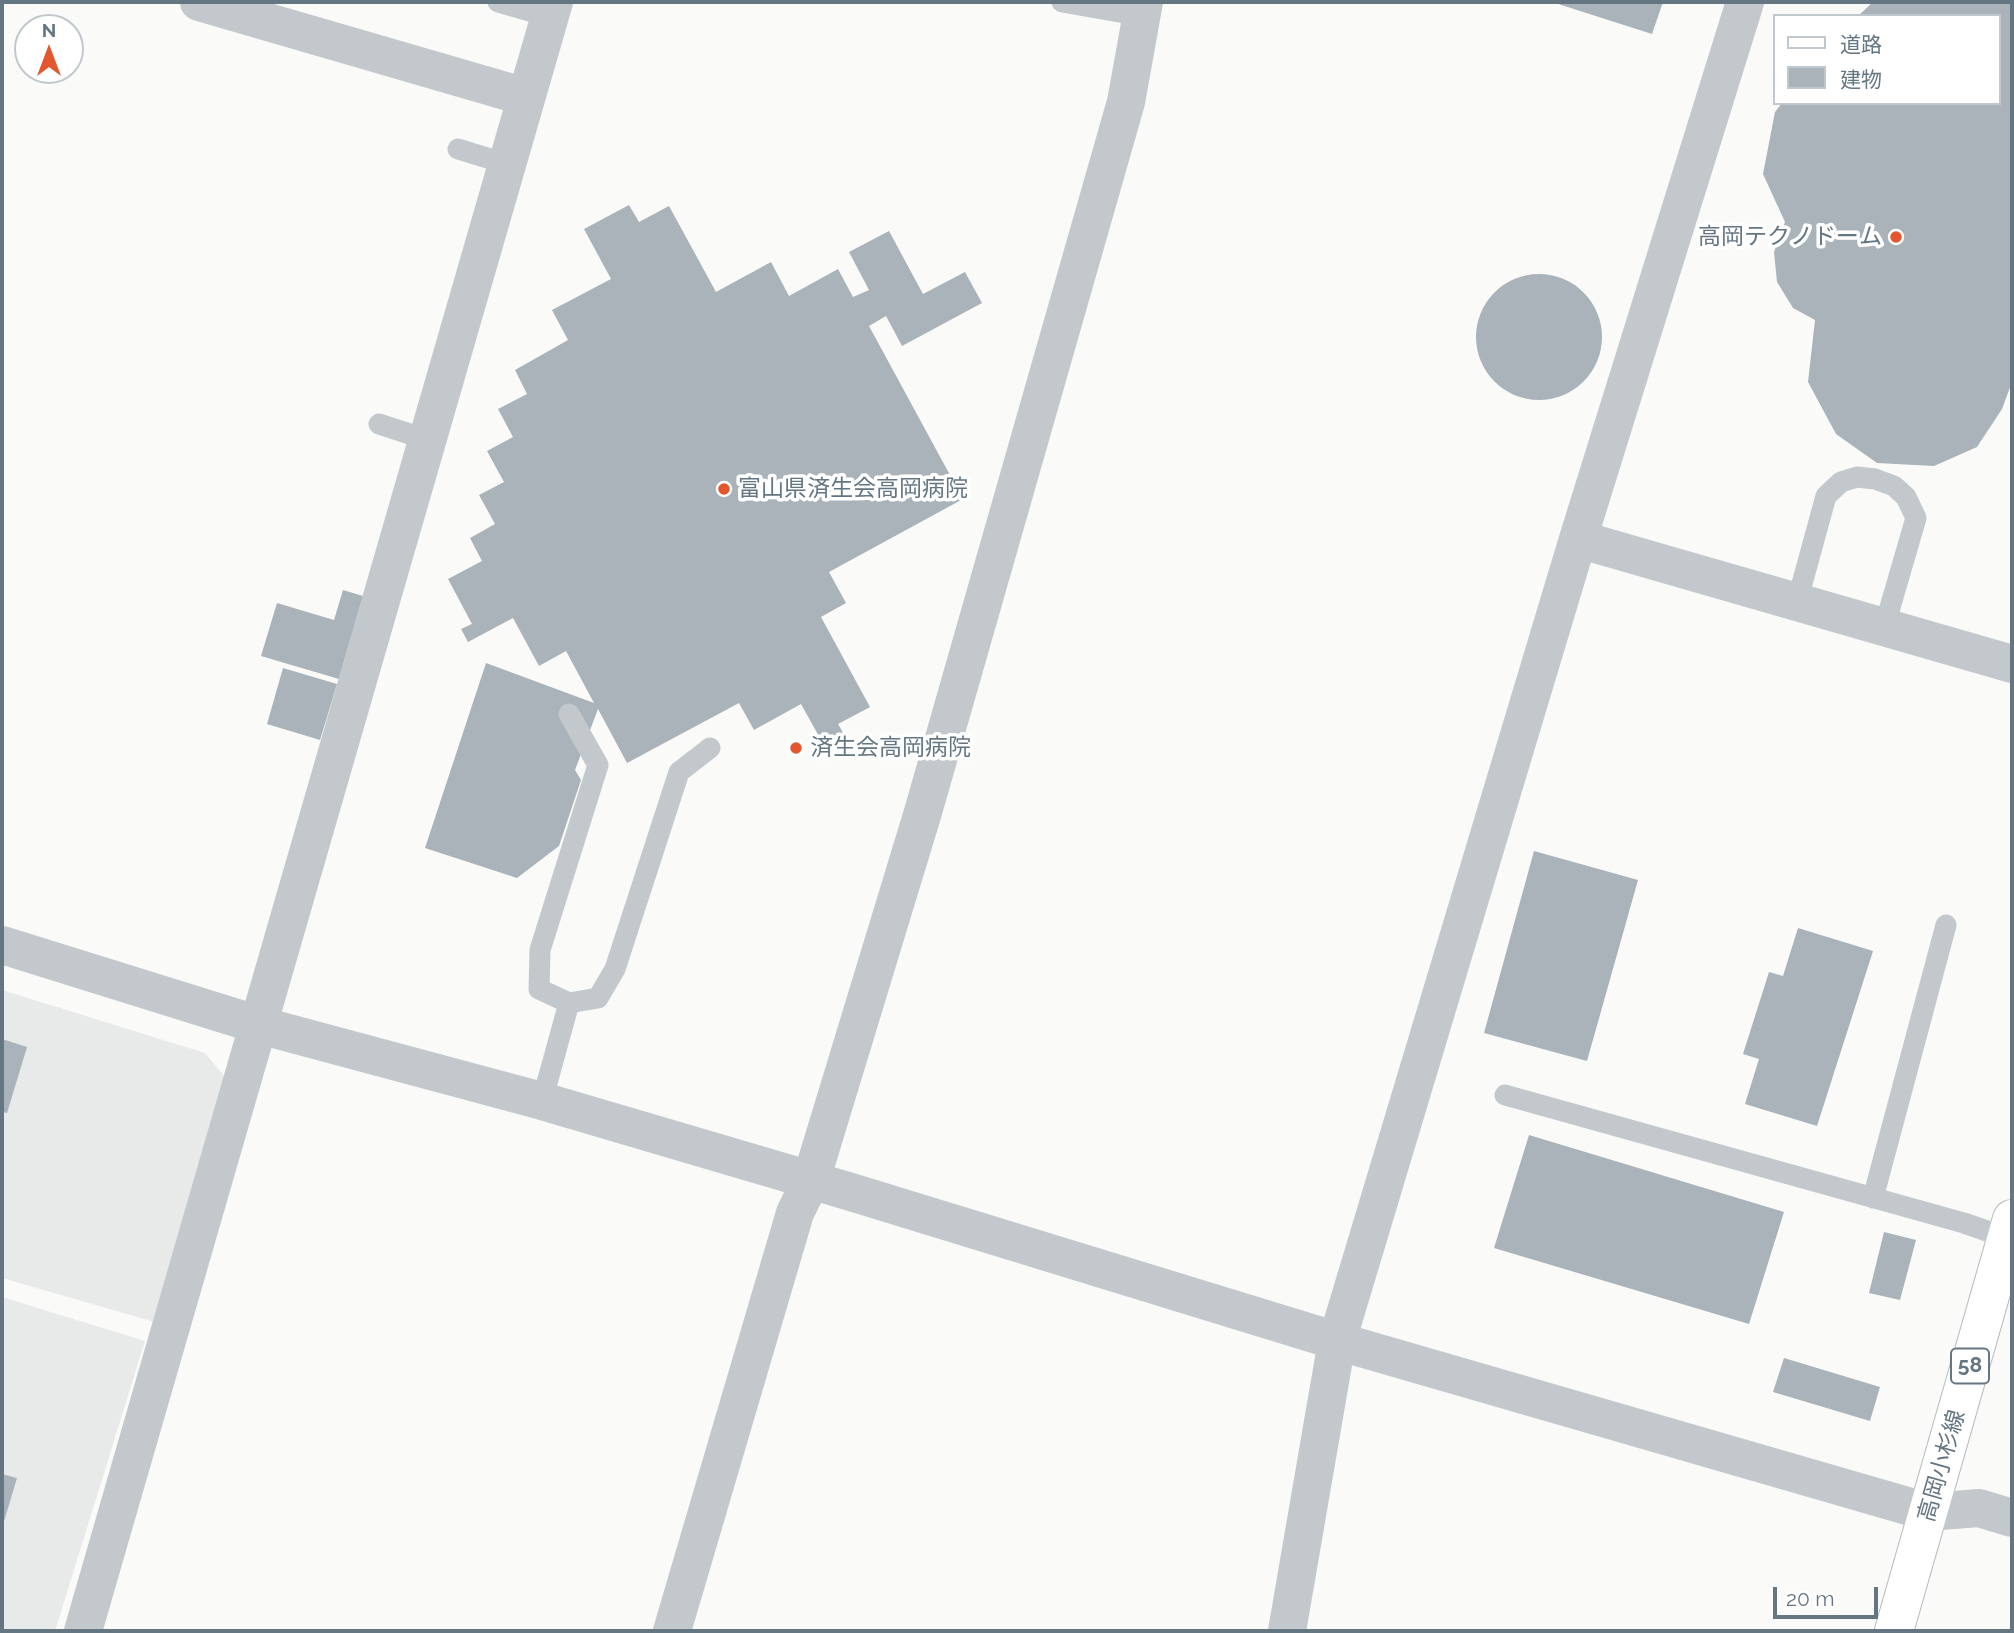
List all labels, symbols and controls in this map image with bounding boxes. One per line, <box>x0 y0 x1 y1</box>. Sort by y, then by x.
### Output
north arrow <box>14 14 84 84</box>
legend <box>1772 14 2000 105</box>
text: N <box>42 19 56 41</box>
text: 道路 <box>1840 32 1882 57</box>
text: 建物 <box>1840 67 1882 92</box>
place label: 高岡テクノドーム <box>1698 223 1882 251</box>
marker: 高岡テクノドーム <box>1888 229 1904 245</box>
place label: 富山県済生会高岡病院 <box>738 475 968 503</box>
marker: 富山県済生会高岡病院 <box>716 481 732 497</box>
place label: 済生会高岡病院 <box>810 734 971 762</box>
marker: 済生会高岡病院 <box>788 740 804 756</box>
road number: 58 <box>1951 1348 1989 1384</box>
street label: 高岡小杉線 <box>1913 1407 1971 1525</box>
scale bar <box>1776 1574 1881 1618</box>
text: 20 m <box>1786 1586 1834 1611</box>

